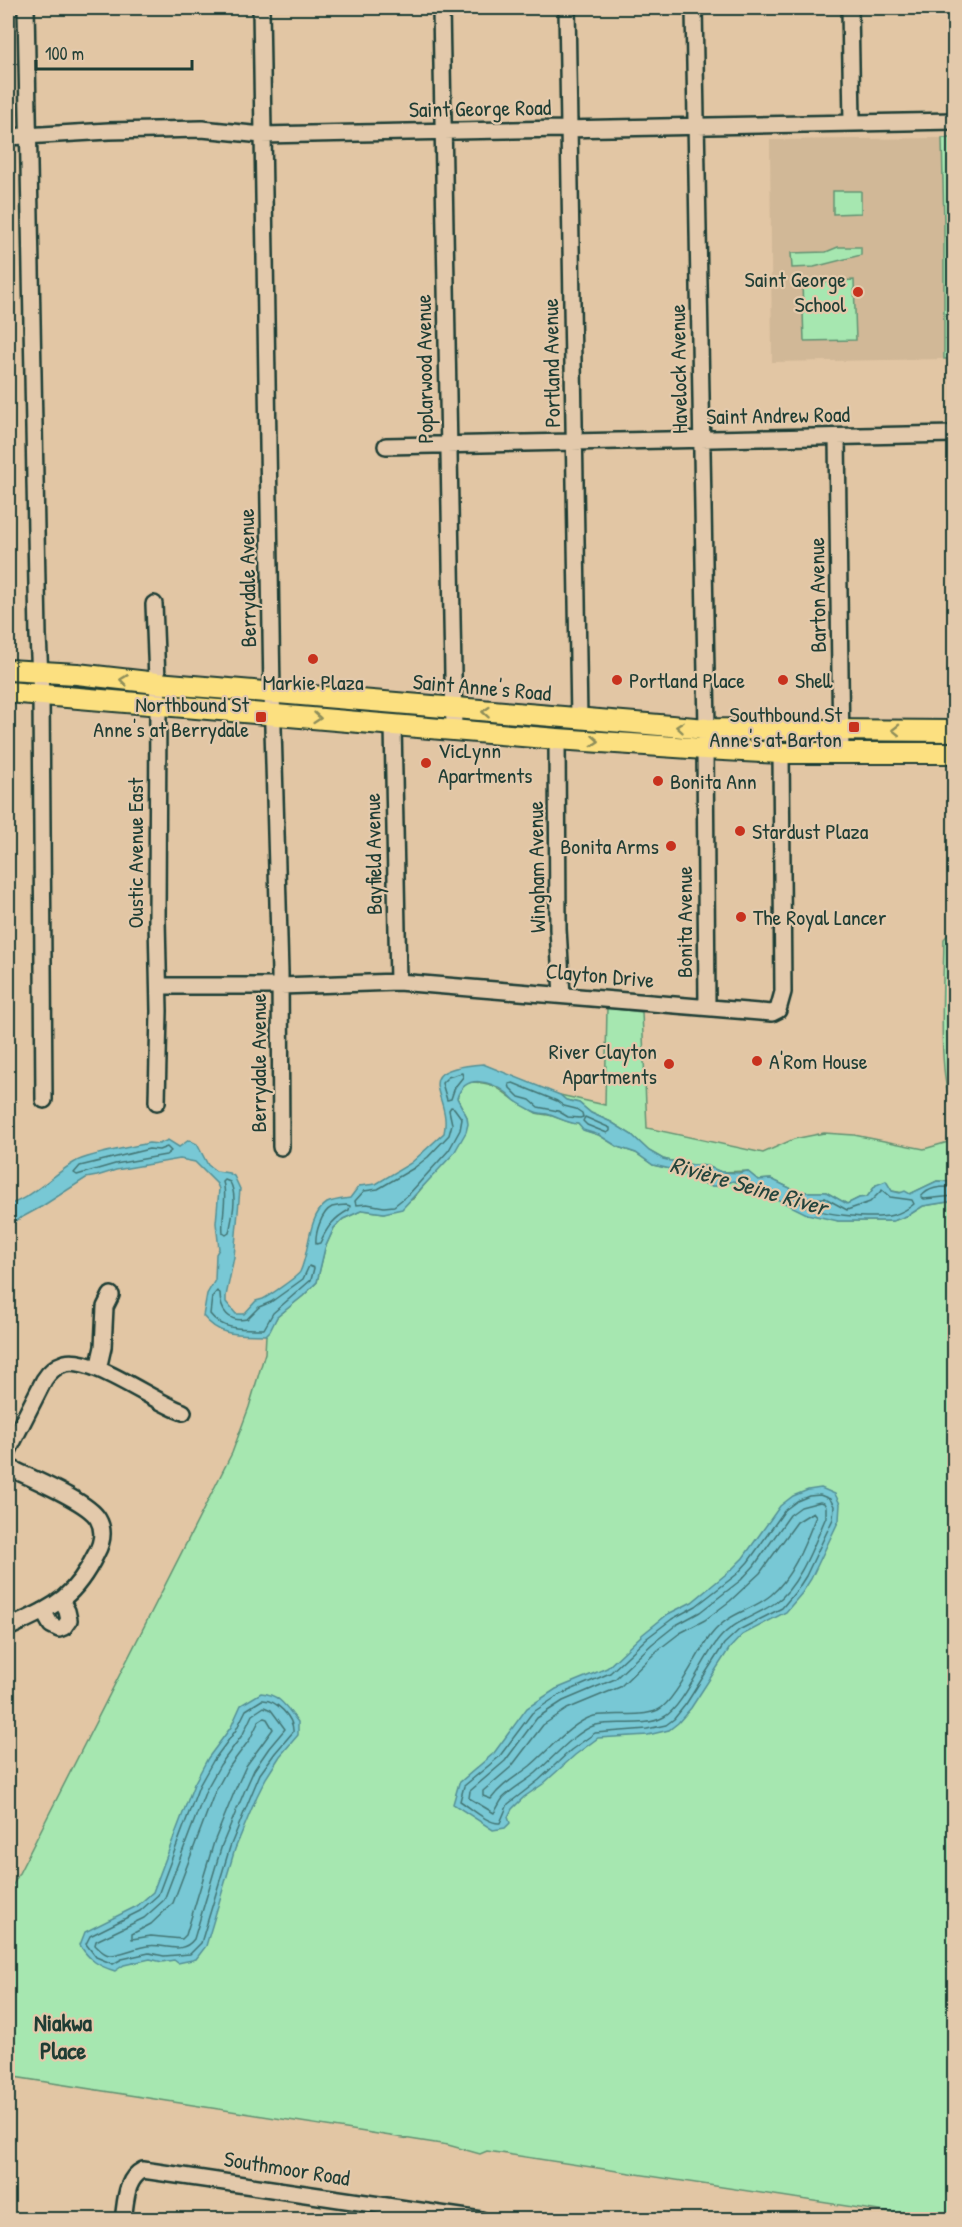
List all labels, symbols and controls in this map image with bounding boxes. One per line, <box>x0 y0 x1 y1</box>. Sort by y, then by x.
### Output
scale bar <box>36 33 192 71</box>
text: 100 m <box>45 41 84 66</box>
street label: Saint George Road <box>408 92 552 124</box>
place label: Saint George School <box>745 264 846 319</box>
marker: Saint George School <box>851 285 865 299</box>
street label: Poplarwood Avenue <box>408 294 440 444</box>
street label: Portland Avenue <box>535 298 567 428</box>
street label: Havelock Avenue <box>662 304 694 434</box>
street label: Saint Andrew Road <box>706 399 851 431</box>
street label: Berrydale Avenue <box>231 508 263 648</box>
street label: Barton Avenue <box>801 537 833 653</box>
marker: Markie Plaza <box>306 652 320 666</box>
place label: Portland Place <box>629 665 745 695</box>
place label: Shell <box>795 665 833 695</box>
street label: Saint Anne's Road <box>412 666 553 708</box>
place label: Markie Plaza <box>262 667 364 697</box>
marker: Portland Place <box>610 673 624 687</box>
marker: Shell <box>776 673 790 687</box>
one-way arrow <box>120 674 129 686</box>
place label: Northbound St Anne's at Berrydale <box>93 689 249 744</box>
place label: Southbound St Anne's at Barton <box>710 699 842 754</box>
one-way arrow <box>481 706 490 719</box>
marker: Northbound St Anne's at Berrydale <box>254 710 268 724</box>
one-way arrow <box>312 711 321 724</box>
marker: Southbound St Anne's at Barton <box>847 720 861 734</box>
one-way arrow <box>676 721 685 734</box>
one-way arrow <box>892 724 901 737</box>
one-way arrow <box>590 734 599 747</box>
place label: VicLynn Apartments <box>438 735 533 790</box>
marker: VicLynn Apartments <box>419 756 433 770</box>
place label: Bonita Ann <box>670 766 757 796</box>
marker: Bonita Ann <box>651 774 665 788</box>
street label: Oustic Avenue East <box>120 777 150 928</box>
street label: Bayfield Avenue <box>357 793 389 915</box>
street label: Wingham Avenue <box>520 801 552 933</box>
place label: Stardust Plaza <box>752 816 869 846</box>
marker: Stardust Plaza <box>733 824 747 838</box>
place label: Bonita Arms <box>560 831 659 861</box>
marker: Bonita Arms <box>664 839 678 853</box>
street label: Bonita Avenue <box>669 866 699 978</box>
place label: The Royal Lancer <box>753 902 887 932</box>
marker: The Royal Lancer <box>734 910 748 924</box>
street label: Clayton Drive <box>545 955 656 995</box>
street label: Berrydale Avenue <box>243 993 273 1132</box>
place label: River Clayton Apartments <box>549 1036 657 1091</box>
place label: A'Rom House <box>769 1046 868 1076</box>
marker: A'Rom House <box>750 1054 764 1068</box>
marker: River Clayton Apartments <box>662 1057 676 1071</box>
water label: Rivière Seine River <box>667 1147 834 1223</box>
district label: Niakwa Place <box>34 2006 93 2066</box>
street label: Southmoor Road <box>222 2143 352 2193</box>

